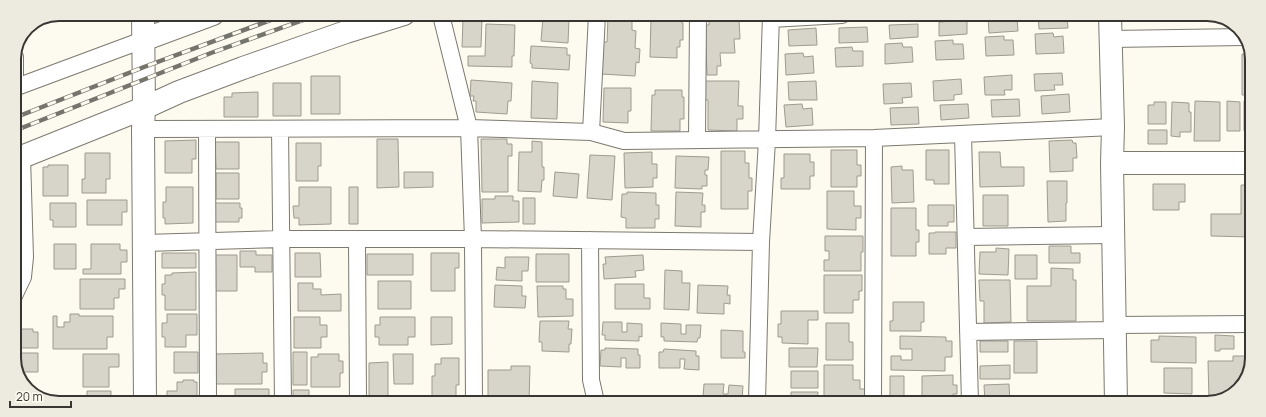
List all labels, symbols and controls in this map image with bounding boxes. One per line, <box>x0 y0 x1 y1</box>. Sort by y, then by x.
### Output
scale bar <box>10 383 71 409</box>
text: 20 m <box>16 388 43 405</box>

